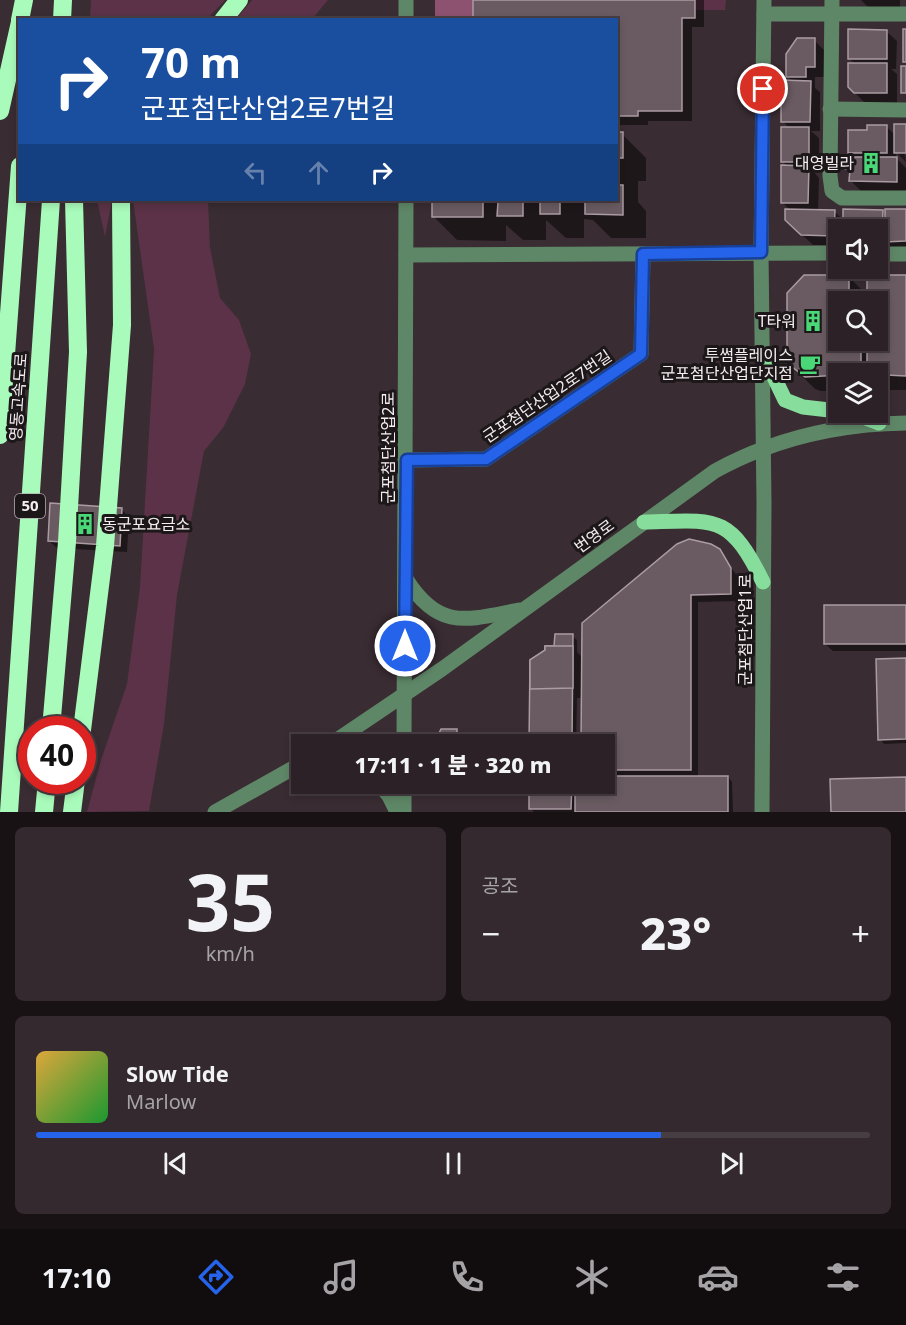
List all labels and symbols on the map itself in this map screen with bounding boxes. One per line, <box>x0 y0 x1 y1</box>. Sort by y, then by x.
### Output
pin <box>737 63 788 114</box>
building icon: 대영빌라 <box>859 151 883 175</box>
place label: 대영빌라 <box>795 152 854 174</box>
building icon: T타워 <box>801 309 825 333</box>
place label: T타워 <box>758 310 796 332</box>
place label: 투썸플레이스 군포첨단산업단지점 <box>661 344 793 384</box>
street label: 군포첨단산업2로7번길 <box>478 345 616 447</box>
street label: 영동고속도로 <box>4 352 32 442</box>
cafe icon: 투썸플레이스 군포첨단산업단지점 <box>798 352 822 376</box>
street label: 군포첨단산업2로 <box>377 392 399 504</box>
road number: 50 <box>15 494 45 518</box>
building icon: 동군포요금소 <box>73 512 97 536</box>
place label: 동군포요금소 <box>102 513 190 535</box>
street label: 번영로 <box>570 514 619 558</box>
street label: 군포첨단산업1로 <box>734 574 756 686</box>
position arrow <box>373 614 437 678</box>
speed limit sign: 40 <box>18 716 96 794</box>

